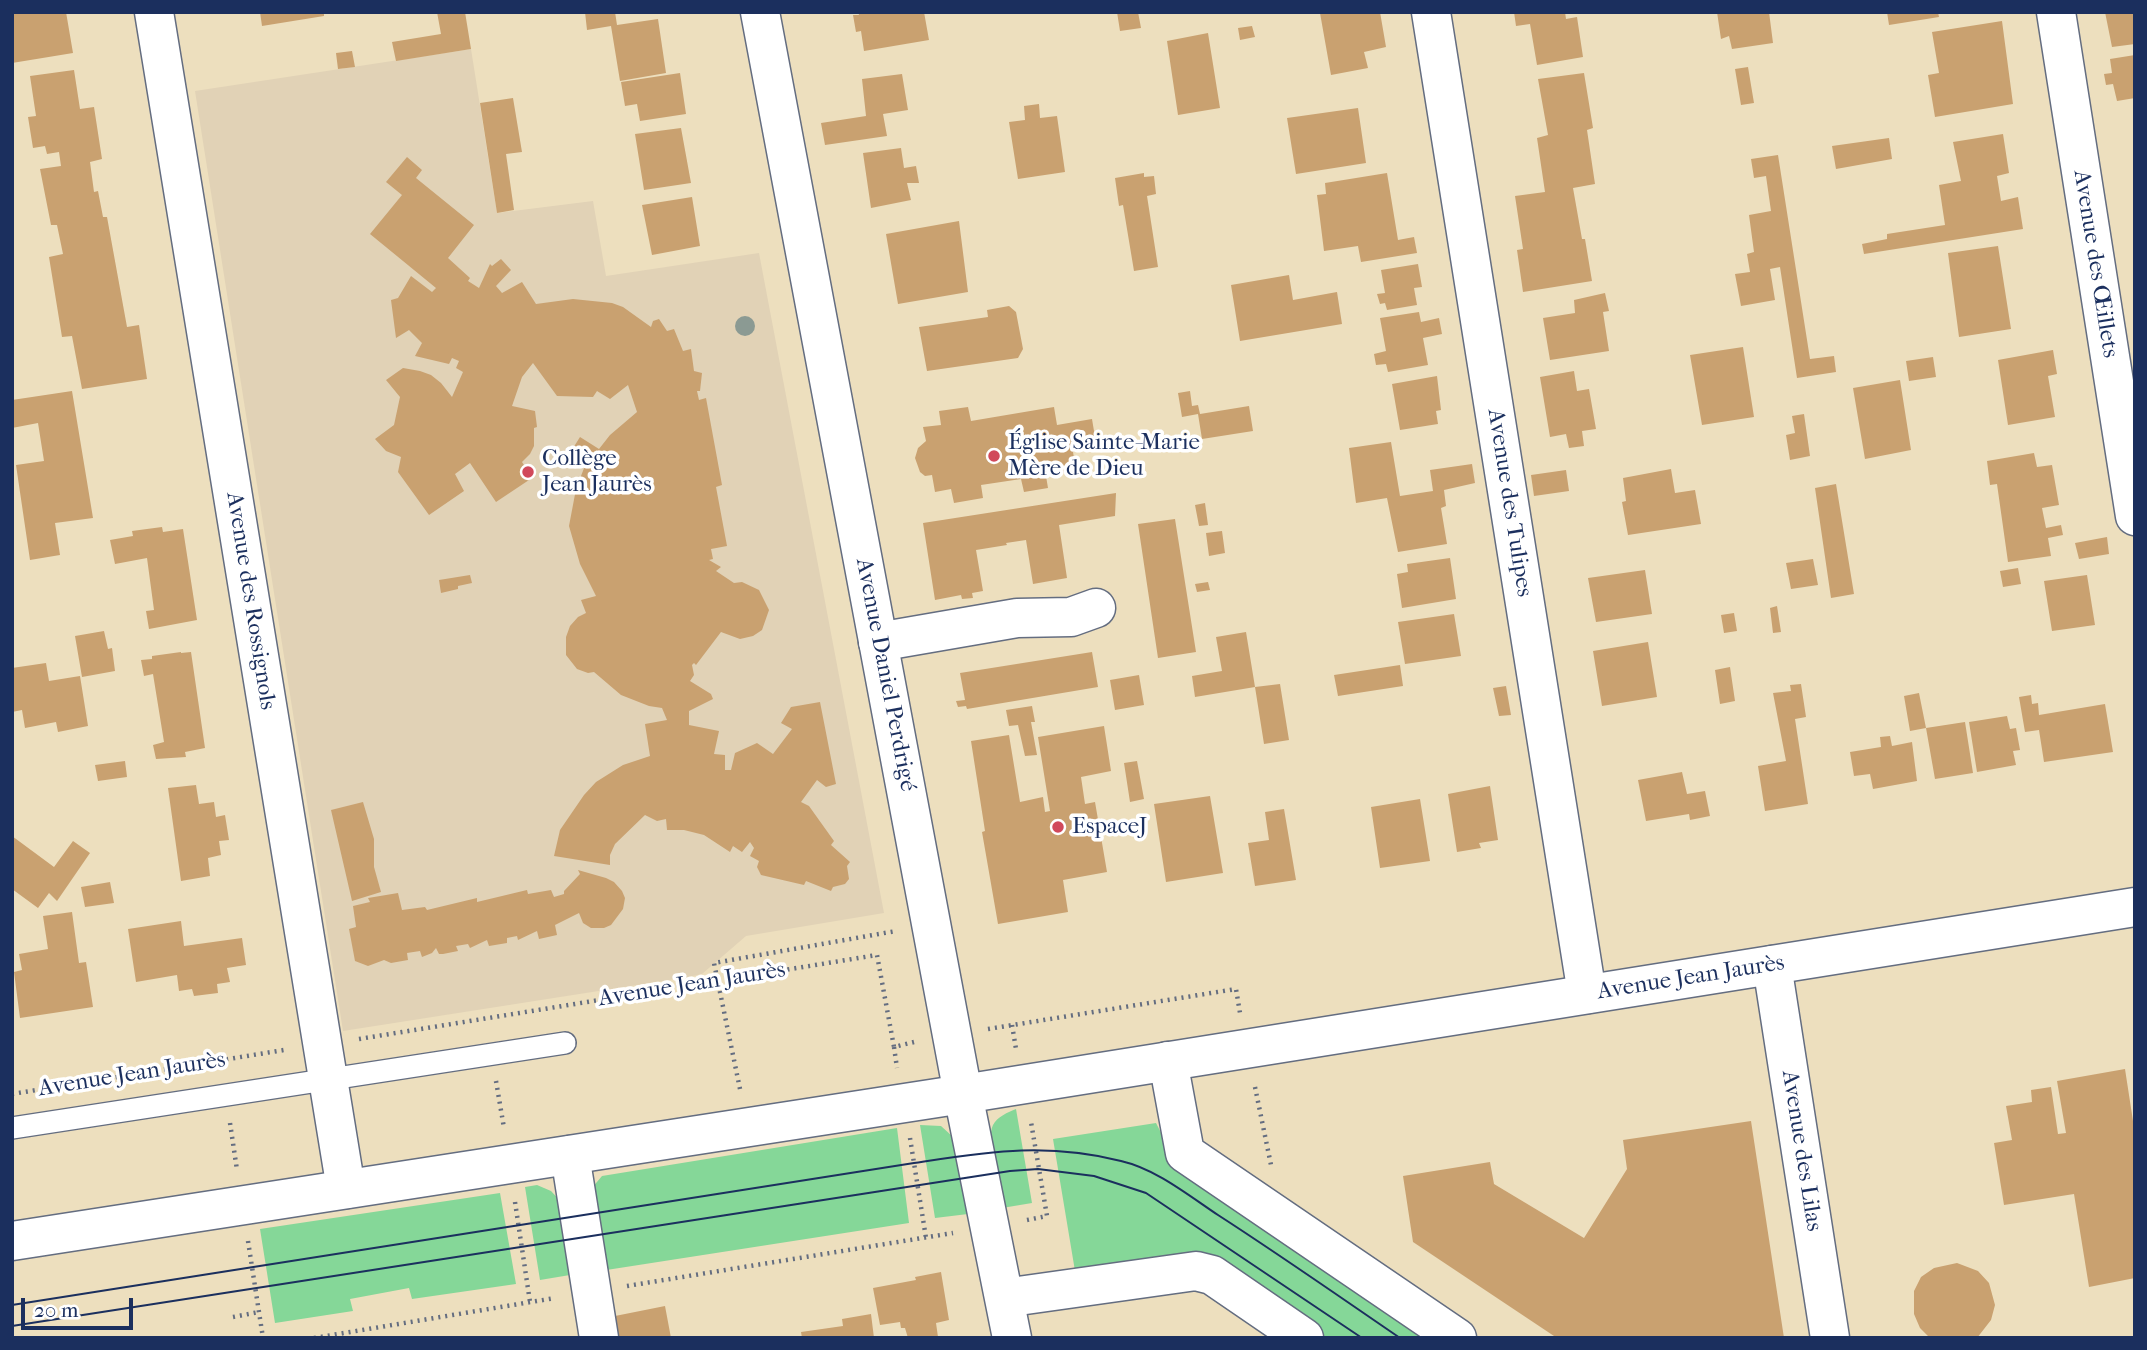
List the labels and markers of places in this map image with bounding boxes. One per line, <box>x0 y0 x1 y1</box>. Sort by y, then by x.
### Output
place label: Église Sainte-Marie Mère de Dieu <box>1008 429 1200 483</box>
place label: Collège Jean Jaurès <box>542 445 652 499</box>
marker: Église Sainte-Marie Mère de Dieu <box>986 448 1002 464</box>
marker: Collège Jean Jaurès <box>520 464 536 480</box>
place label: EspaceJ <box>1072 813 1147 841</box>
marker: EspaceJ <box>1050 819 1066 835</box>

